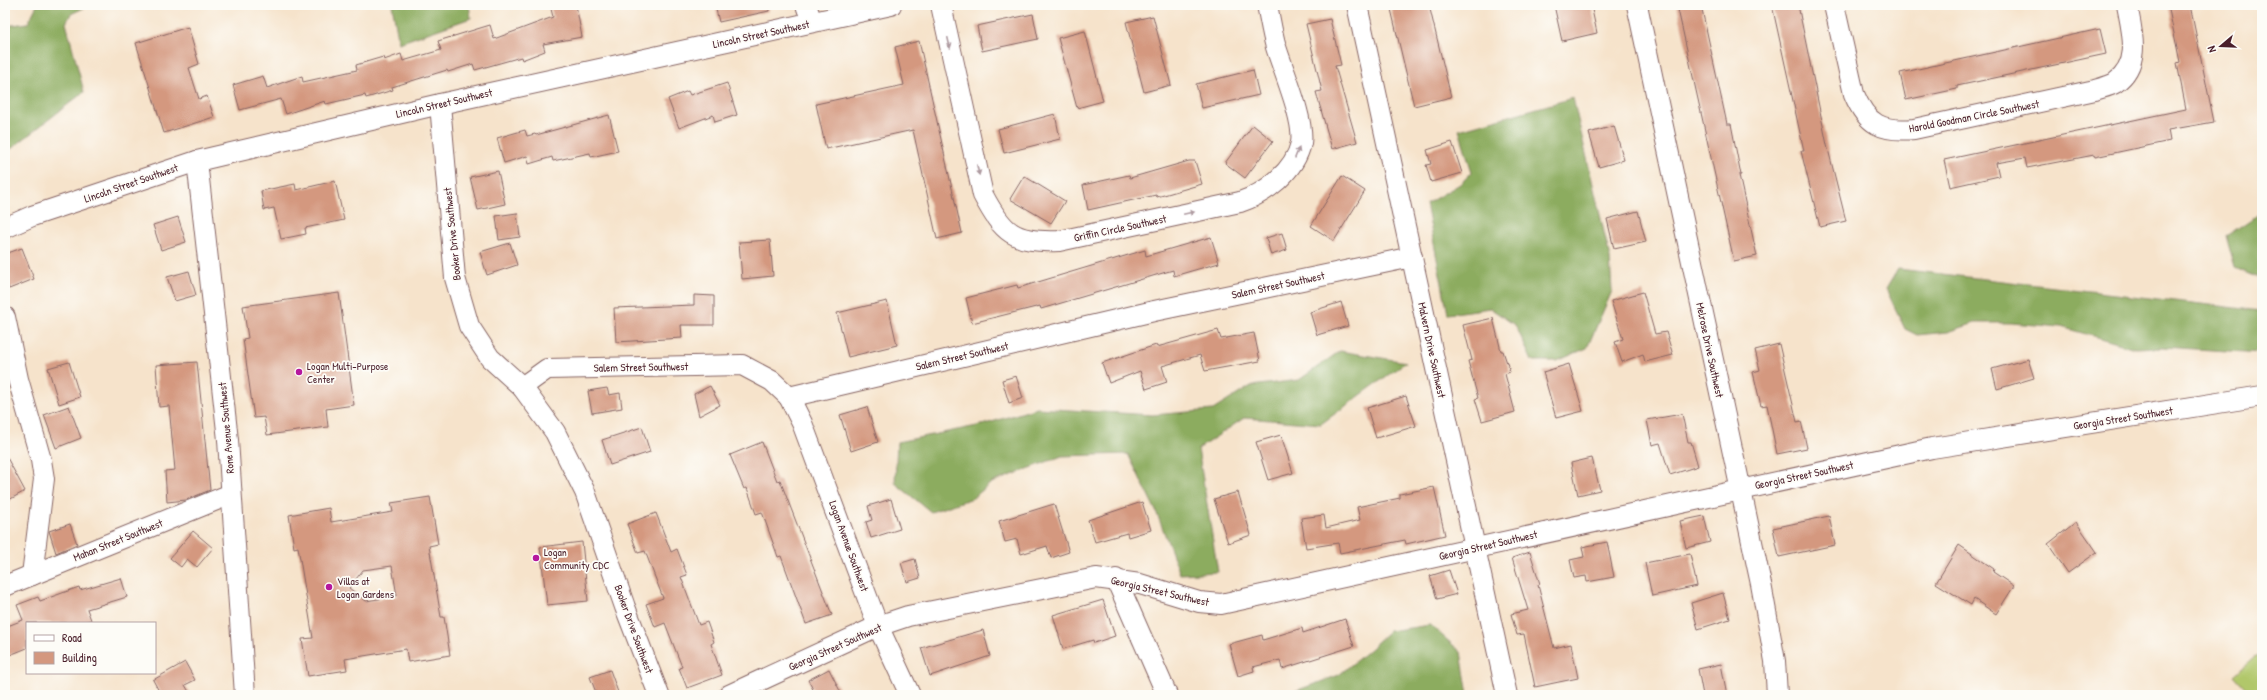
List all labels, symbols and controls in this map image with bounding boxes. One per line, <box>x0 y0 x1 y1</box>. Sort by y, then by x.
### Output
street label: Lincoln Street Southwest <box>711 17 811 51</box>
north arrow <box>2201 26 2241 66</box>
one-way arrow <box>947 37 953 49</box>
text: N <box>2204 44 2219 54</box>
street label: Lincoln Street Southwest <box>394 85 494 121</box>
street label: Harold Goodman Circle Southwest <box>1908 96 2040 135</box>
one-way arrow <box>1294 146 1300 158</box>
street label: Lincoln Street Southwest <box>82 160 180 206</box>
one-way arrow <box>975 164 981 176</box>
street label: Booker Drive Southwest <box>440 187 464 281</box>
one-way arrow <box>1183 210 1195 216</box>
street label: Griffin Circle Southwest <box>1072 211 1168 245</box>
street label: Salem Street Southwest <box>1230 268 1326 302</box>
street label: Malvern Drive Southwest <box>1415 301 1449 399</box>
street label: Melrose Drive Southwest <box>1693 301 1727 399</box>
street label: Salem Street Southwest <box>914 338 1010 373</box>
place label: Logan Multi-Purpose Center <box>307 359 389 386</box>
street label: Salem Street Southwest <box>594 359 689 375</box>
marker: Logan Multi-Purpose Center <box>294 367 304 377</box>
street label: Rone Avenue Southwest <box>215 382 237 474</box>
street label: Georgia Street Southwest <box>2072 403 2174 433</box>
street label: Georgia Street Southwest <box>1753 458 1855 492</box>
street label: Logan Avenue Southwest <box>826 499 872 593</box>
street label: Mahan Street Southwest <box>71 516 165 564</box>
street label: Georgia Street Southwest <box>1437 527 1539 563</box>
place label: Logan Community CDC <box>544 545 610 572</box>
marker: Logan Community CDC <box>531 553 541 563</box>
street label: Georgia Street Southwest <box>1109 573 1211 609</box>
place label: Villas at Logan Gardens <box>337 574 394 601</box>
marker: Villas at Logan Gardens <box>324 582 334 592</box>
street label: Booker Drive Southwest <box>611 583 657 675</box>
street label: Georgia Street Southwest <box>786 620 884 674</box>
legend <box>26 622 156 674</box>
text: Road <box>62 629 82 646</box>
text: Building <box>62 649 97 666</box>

